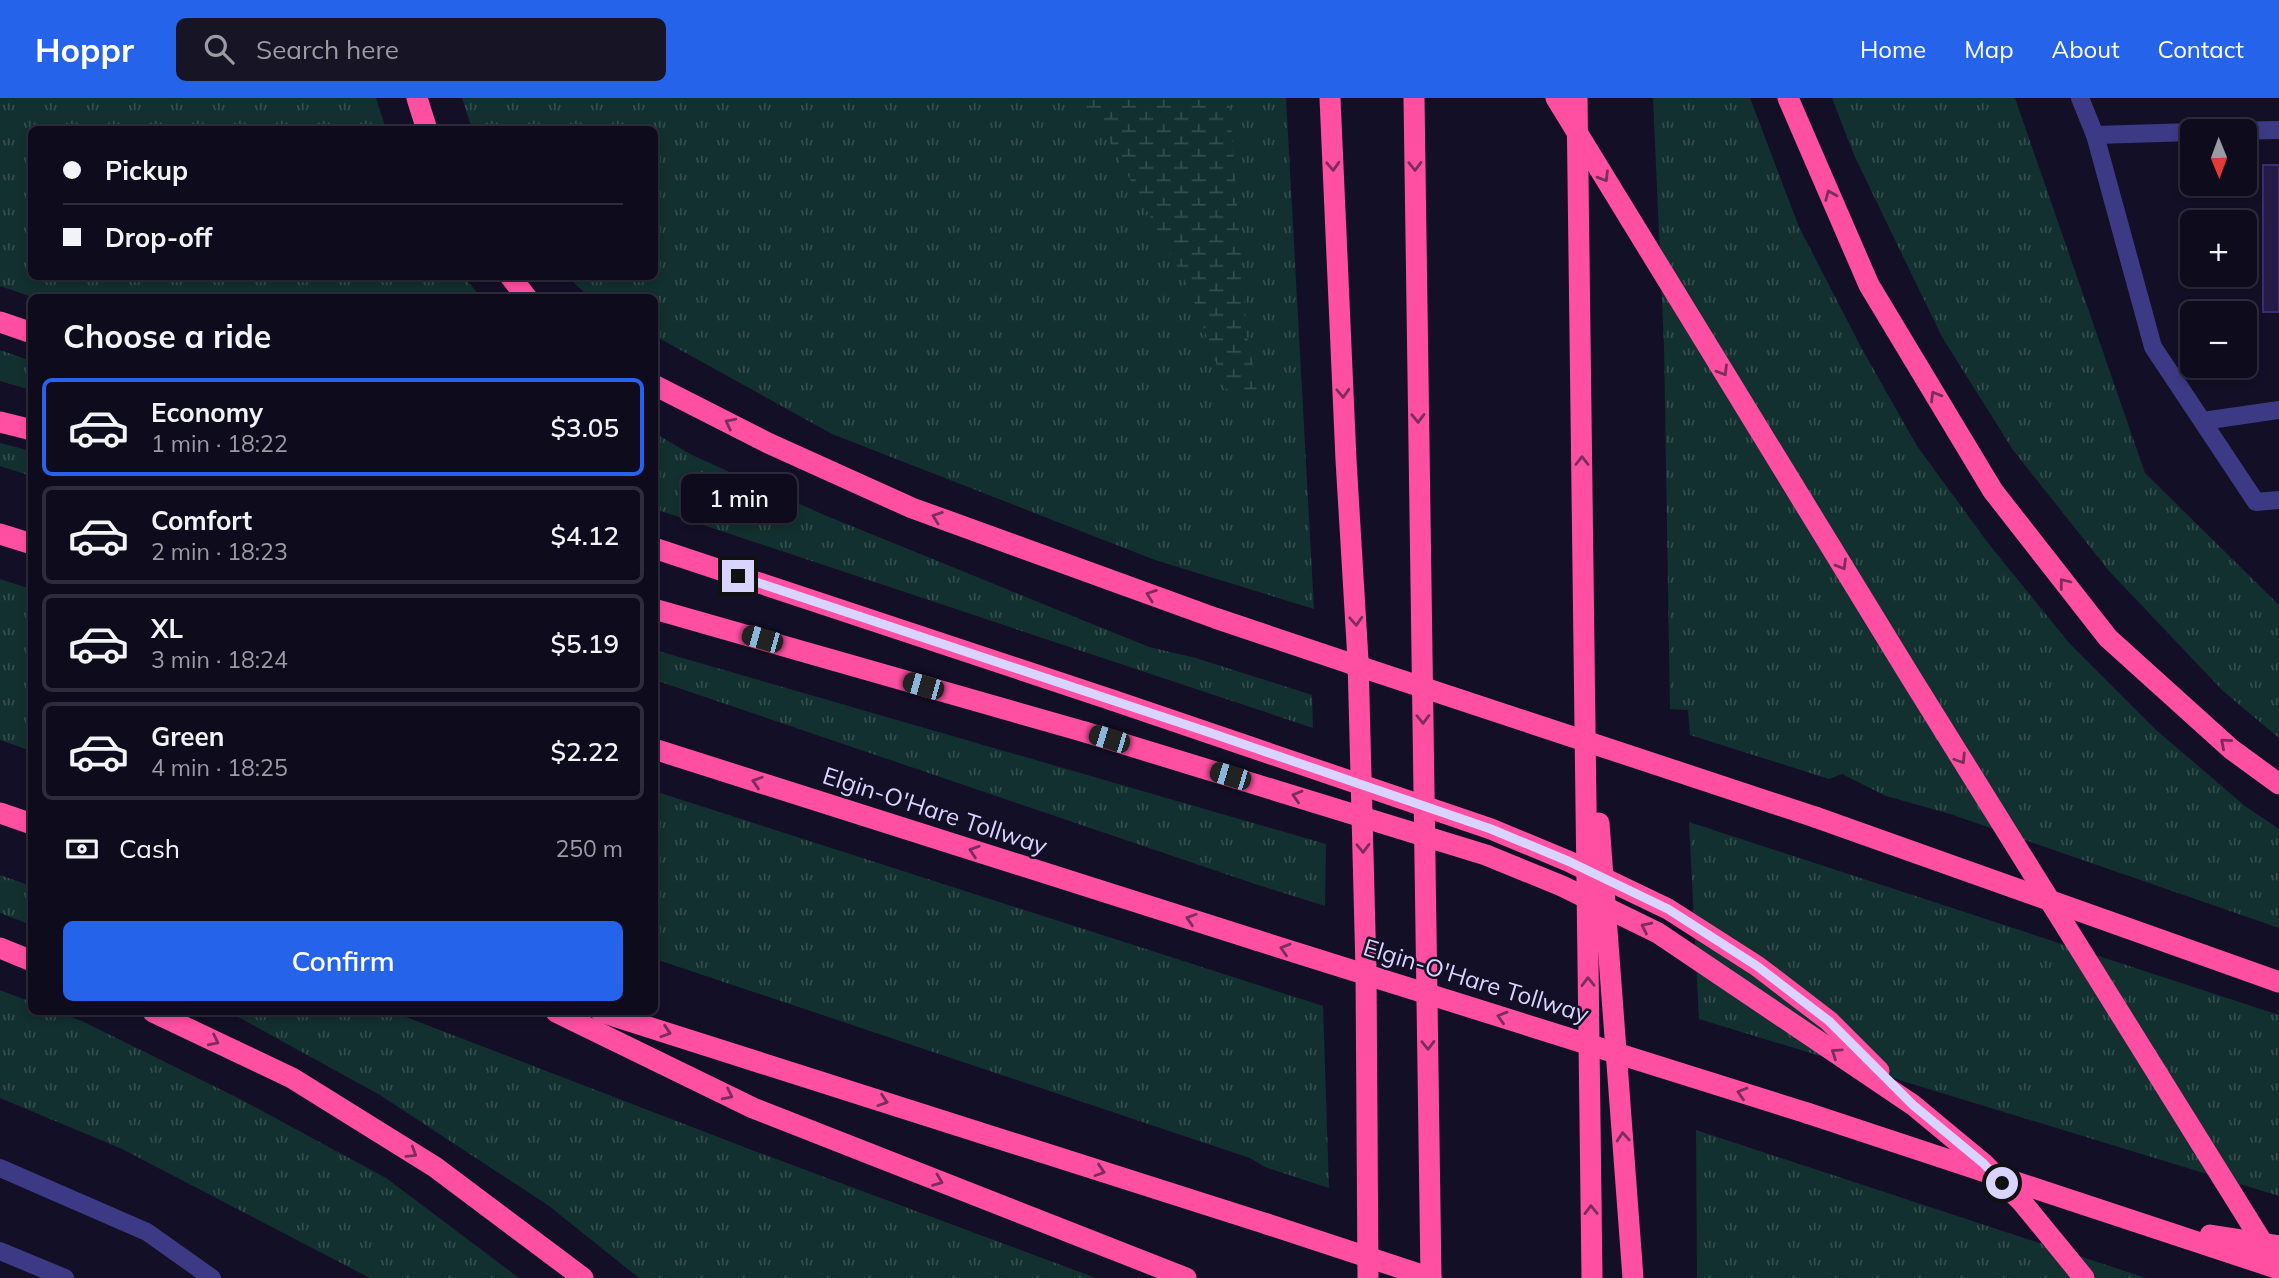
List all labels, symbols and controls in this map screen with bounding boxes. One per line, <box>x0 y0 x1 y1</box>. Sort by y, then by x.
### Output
search box <box>176 18 666 81</box>
text: Hoppr <box>35 29 134 70</box>
icon: search <box>200 30 238 68</box>
text: Search here <box>256 33 399 66</box>
text: Home <box>1860 34 1926 64</box>
text: Map <box>1964 34 2014 64</box>
text: About <box>2052 34 2120 64</box>
text: Contact <box>2158 34 2244 64</box>
north arrow <box>2180 119 2258 196</box>
map controls <box>2180 119 2257 378</box>
text: Pickup <box>105 154 188 187</box>
one-way arrow <box>1326 161 1341 172</box>
one-way arrow <box>1407 161 1423 172</box>
one-way arrow <box>1596 170 1609 183</box>
one-way arrow <box>1824 190 1838 202</box>
button: + <box>2180 210 2257 287</box>
text: Drop-off <box>105 221 212 254</box>
button: − <box>2180 301 2257 378</box>
text: Choose a ride <box>63 316 271 356</box>
one-way arrow <box>1715 364 1728 377</box>
one-way arrow <box>1336 388 1351 399</box>
one-way arrow <box>1931 390 1944 403</box>
icon: car <box>67 396 130 459</box>
text: Economy <box>151 396 263 429</box>
text: $3.05 <box>550 411 619 444</box>
one-way arrow <box>1410 413 1426 424</box>
one-way arrow <box>725 418 737 432</box>
text: 1 min · 18:22 <box>151 429 288 458</box>
one-way arrow <box>1574 455 1590 466</box>
callout: 1 min <box>680 475 796 524</box>
text: 1 min <box>709 484 769 513</box>
icon: car <box>67 504 130 567</box>
text: Comfort <box>151 504 252 537</box>
one-way arrow <box>931 511 943 525</box>
text: $4.12 <box>550 519 619 552</box>
text: 2 min · 18:23 <box>151 537 288 566</box>
one-way arrow <box>1834 558 1847 571</box>
route end <box>722 560 754 592</box>
one-way arrow <box>2060 578 2073 590</box>
one-way arrow <box>1145 589 1157 603</box>
icon: car <box>67 612 130 675</box>
text: XL <box>151 612 183 645</box>
one-way arrow <box>1348 615 1363 626</box>
car <box>739 623 786 655</box>
text: $5.19 <box>550 627 619 660</box>
text: 3 min · 18:24 <box>151 645 288 674</box>
car <box>900 670 947 702</box>
one-way arrow <box>1415 714 1430 725</box>
icon: car <box>67 720 130 783</box>
text: Green <box>151 720 224 753</box>
car <box>1086 723 1133 755</box>
text: $2.22 <box>550 735 619 768</box>
one-way arrow <box>2220 739 2233 751</box>
one-way arrow <box>1953 751 1966 764</box>
text: 4 min · 18:25 <box>151 753 288 782</box>
street label: Elgin-O'Hare Tollway <box>819 760 1052 861</box>
car <box>1207 760 1254 792</box>
one-way arrow <box>752 776 764 790</box>
one-way arrow <box>1291 790 1303 804</box>
icon: cash <box>63 830 101 868</box>
text: Cash <box>119 832 180 865</box>
text: 250 m <box>555 834 623 863</box>
one-way arrow <box>1355 843 1370 854</box>
one-way arrow <box>968 844 980 859</box>
one-way arrow <box>1185 913 1197 928</box>
button: Confirm <box>63 921 623 1001</box>
one-way arrow <box>1641 922 1653 936</box>
street label: Elgin-O'Hare Tollway <box>1360 931 1593 1029</box>
one-way arrow <box>1279 943 1291 957</box>
one-way arrow <box>1580 977 1596 987</box>
one-way arrow <box>1496 1011 1508 1025</box>
one-way arrow <box>660 1024 672 1039</box>
one-way arrow <box>207 1033 219 1047</box>
one-way arrow <box>1420 1040 1436 1050</box>
one-way arrow <box>1831 1049 1844 1062</box>
one-way arrow <box>1737 1086 1749 1101</box>
one-way arrow <box>721 1087 733 1101</box>
one-way arrow <box>877 1093 889 1108</box>
one-way arrow <box>1616 1131 1631 1142</box>
one-way arrow <box>405 1144 418 1157</box>
one-way arrow <box>1094 1162 1106 1177</box>
route start <box>1986 1167 2018 1199</box>
one-way arrow <box>932 1172 944 1186</box>
one-way arrow <box>1583 1204 1599 1215</box>

